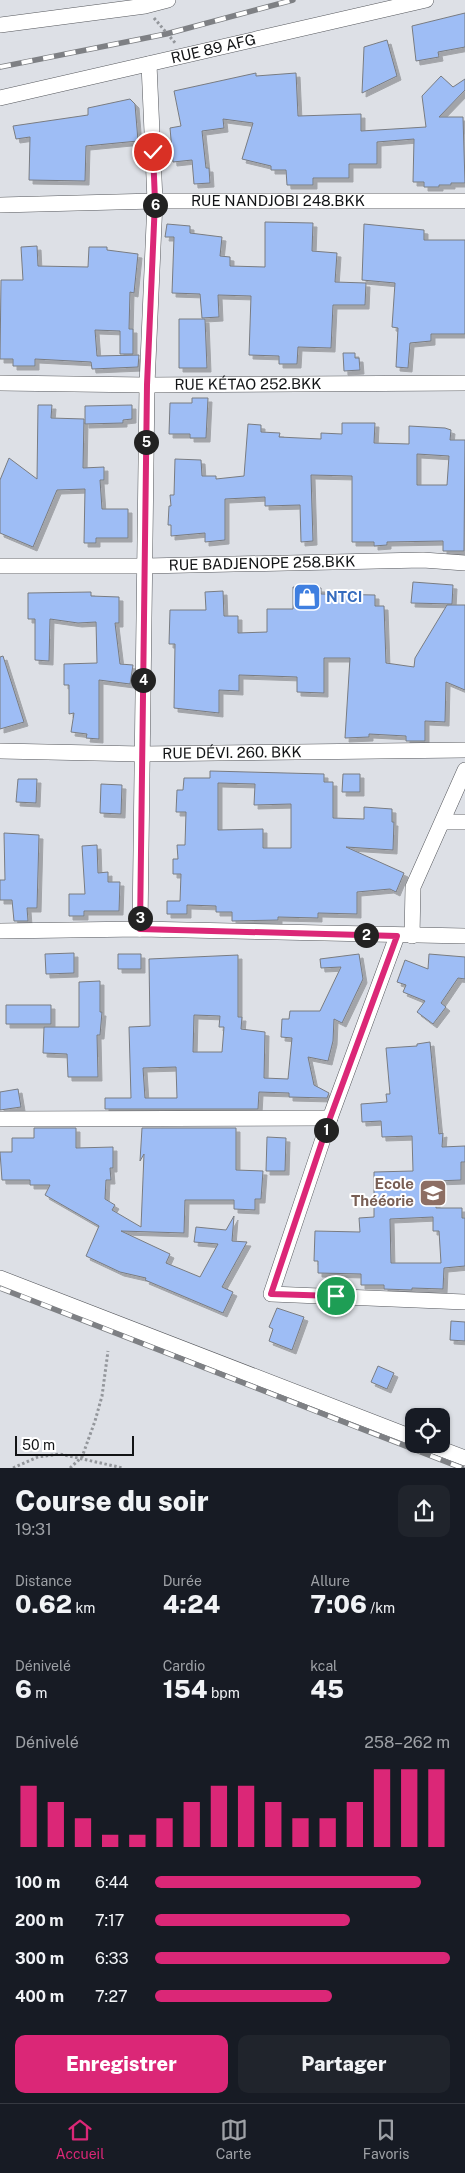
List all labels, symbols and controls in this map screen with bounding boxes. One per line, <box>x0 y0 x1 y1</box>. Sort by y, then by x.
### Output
street label: RUE 89 AFG <box>169 30 257 66</box>
pin <box>132 131 174 173</box>
icon: check <box>139 138 167 166</box>
pin: 6 <box>142 192 168 218</box>
street label: RUE NANDJOBI 248.BKK <box>191 192 365 209</box>
text: 6 <box>151 197 160 213</box>
street label: RUE KÉTAO 252.BKK <box>174 375 322 393</box>
pin: 5 <box>134 430 158 454</box>
text: 5 <box>142 434 151 450</box>
street label: RUE BADJENOPE 258.BKK <box>168 552 355 574</box>
shop icon: NTCI <box>292 582 322 612</box>
place label: NTCI <box>326 588 362 605</box>
pin: 4 <box>130 668 156 692</box>
text: 4 <box>139 672 148 688</box>
street label: RUE DÉVI. 260. BKK <box>162 743 302 762</box>
pin: 3 <box>128 906 152 930</box>
text: 3 <box>136 910 145 926</box>
pin: 2 <box>354 922 378 948</box>
text: 2 <box>362 927 371 943</box>
pin: 1 <box>314 1118 338 1142</box>
text: 1 <box>324 1122 330 1138</box>
place label: Ecole Thééorie <box>351 1175 414 1209</box>
school or university icon: Ecole Thééorie <box>418 1178 448 1208</box>
pin <box>315 1275 357 1317</box>
icon: arrive <box>322 1282 350 1310</box>
map controls <box>405 1408 450 1453</box>
button: locate <box>405 1408 450 1453</box>
scale bar <box>15 1433 134 1456</box>
text: 50 m <box>22 1437 55 1453</box>
text: Course du soir <box>15 1484 209 1517</box>
button: share <box>398 1485 450 1537</box>
text: 19:31 <box>15 1520 52 1539</box>
text: Distance <box>15 1573 72 1589</box>
text: Durée <box>163 1573 202 1589</box>
text: Allure <box>310 1573 350 1589</box>
text: 0.62 <box>15 1589 72 1619</box>
text: 4:24 <box>163 1589 220 1619</box>
text: 7:06 <box>310 1589 367 1619</box>
text: km <box>72 1600 95 1616</box>
text: /km <box>367 1600 395 1616</box>
text: Dénivelé <box>15 1658 71 1674</box>
text: Cardio <box>163 1658 205 1674</box>
text: kcal <box>310 1658 337 1674</box>
text: 6 <box>15 1674 32 1704</box>
text: 154 <box>163 1674 208 1704</box>
text: 45 <box>310 1674 344 1704</box>
text: m <box>32 1685 47 1701</box>
text: bpm <box>208 1685 240 1701</box>
text: Dénivelé <box>15 1733 79 1752</box>
text: 258–262 m <box>364 1733 450 1752</box>
text: 100 m <box>15 1873 60 1892</box>
text: 6:44 <box>95 1873 129 1892</box>
text: 200 m <box>15 1911 64 1930</box>
text: 7:17 <box>95 1911 124 1930</box>
text: 300 m <box>15 1949 64 1968</box>
text: 6:33 <box>95 1949 129 1968</box>
text: 400 m <box>15 1987 64 2006</box>
text: 7:27 <box>95 1987 128 2006</box>
button: Enregistrer <box>15 2035 228 2093</box>
button: Partager <box>238 2035 450 2093</box>
tab: Accueil <box>56 2116 104 2162</box>
tab: Carte <box>216 2116 251 2162</box>
tab: Favoris <box>363 2116 409 2162</box>

